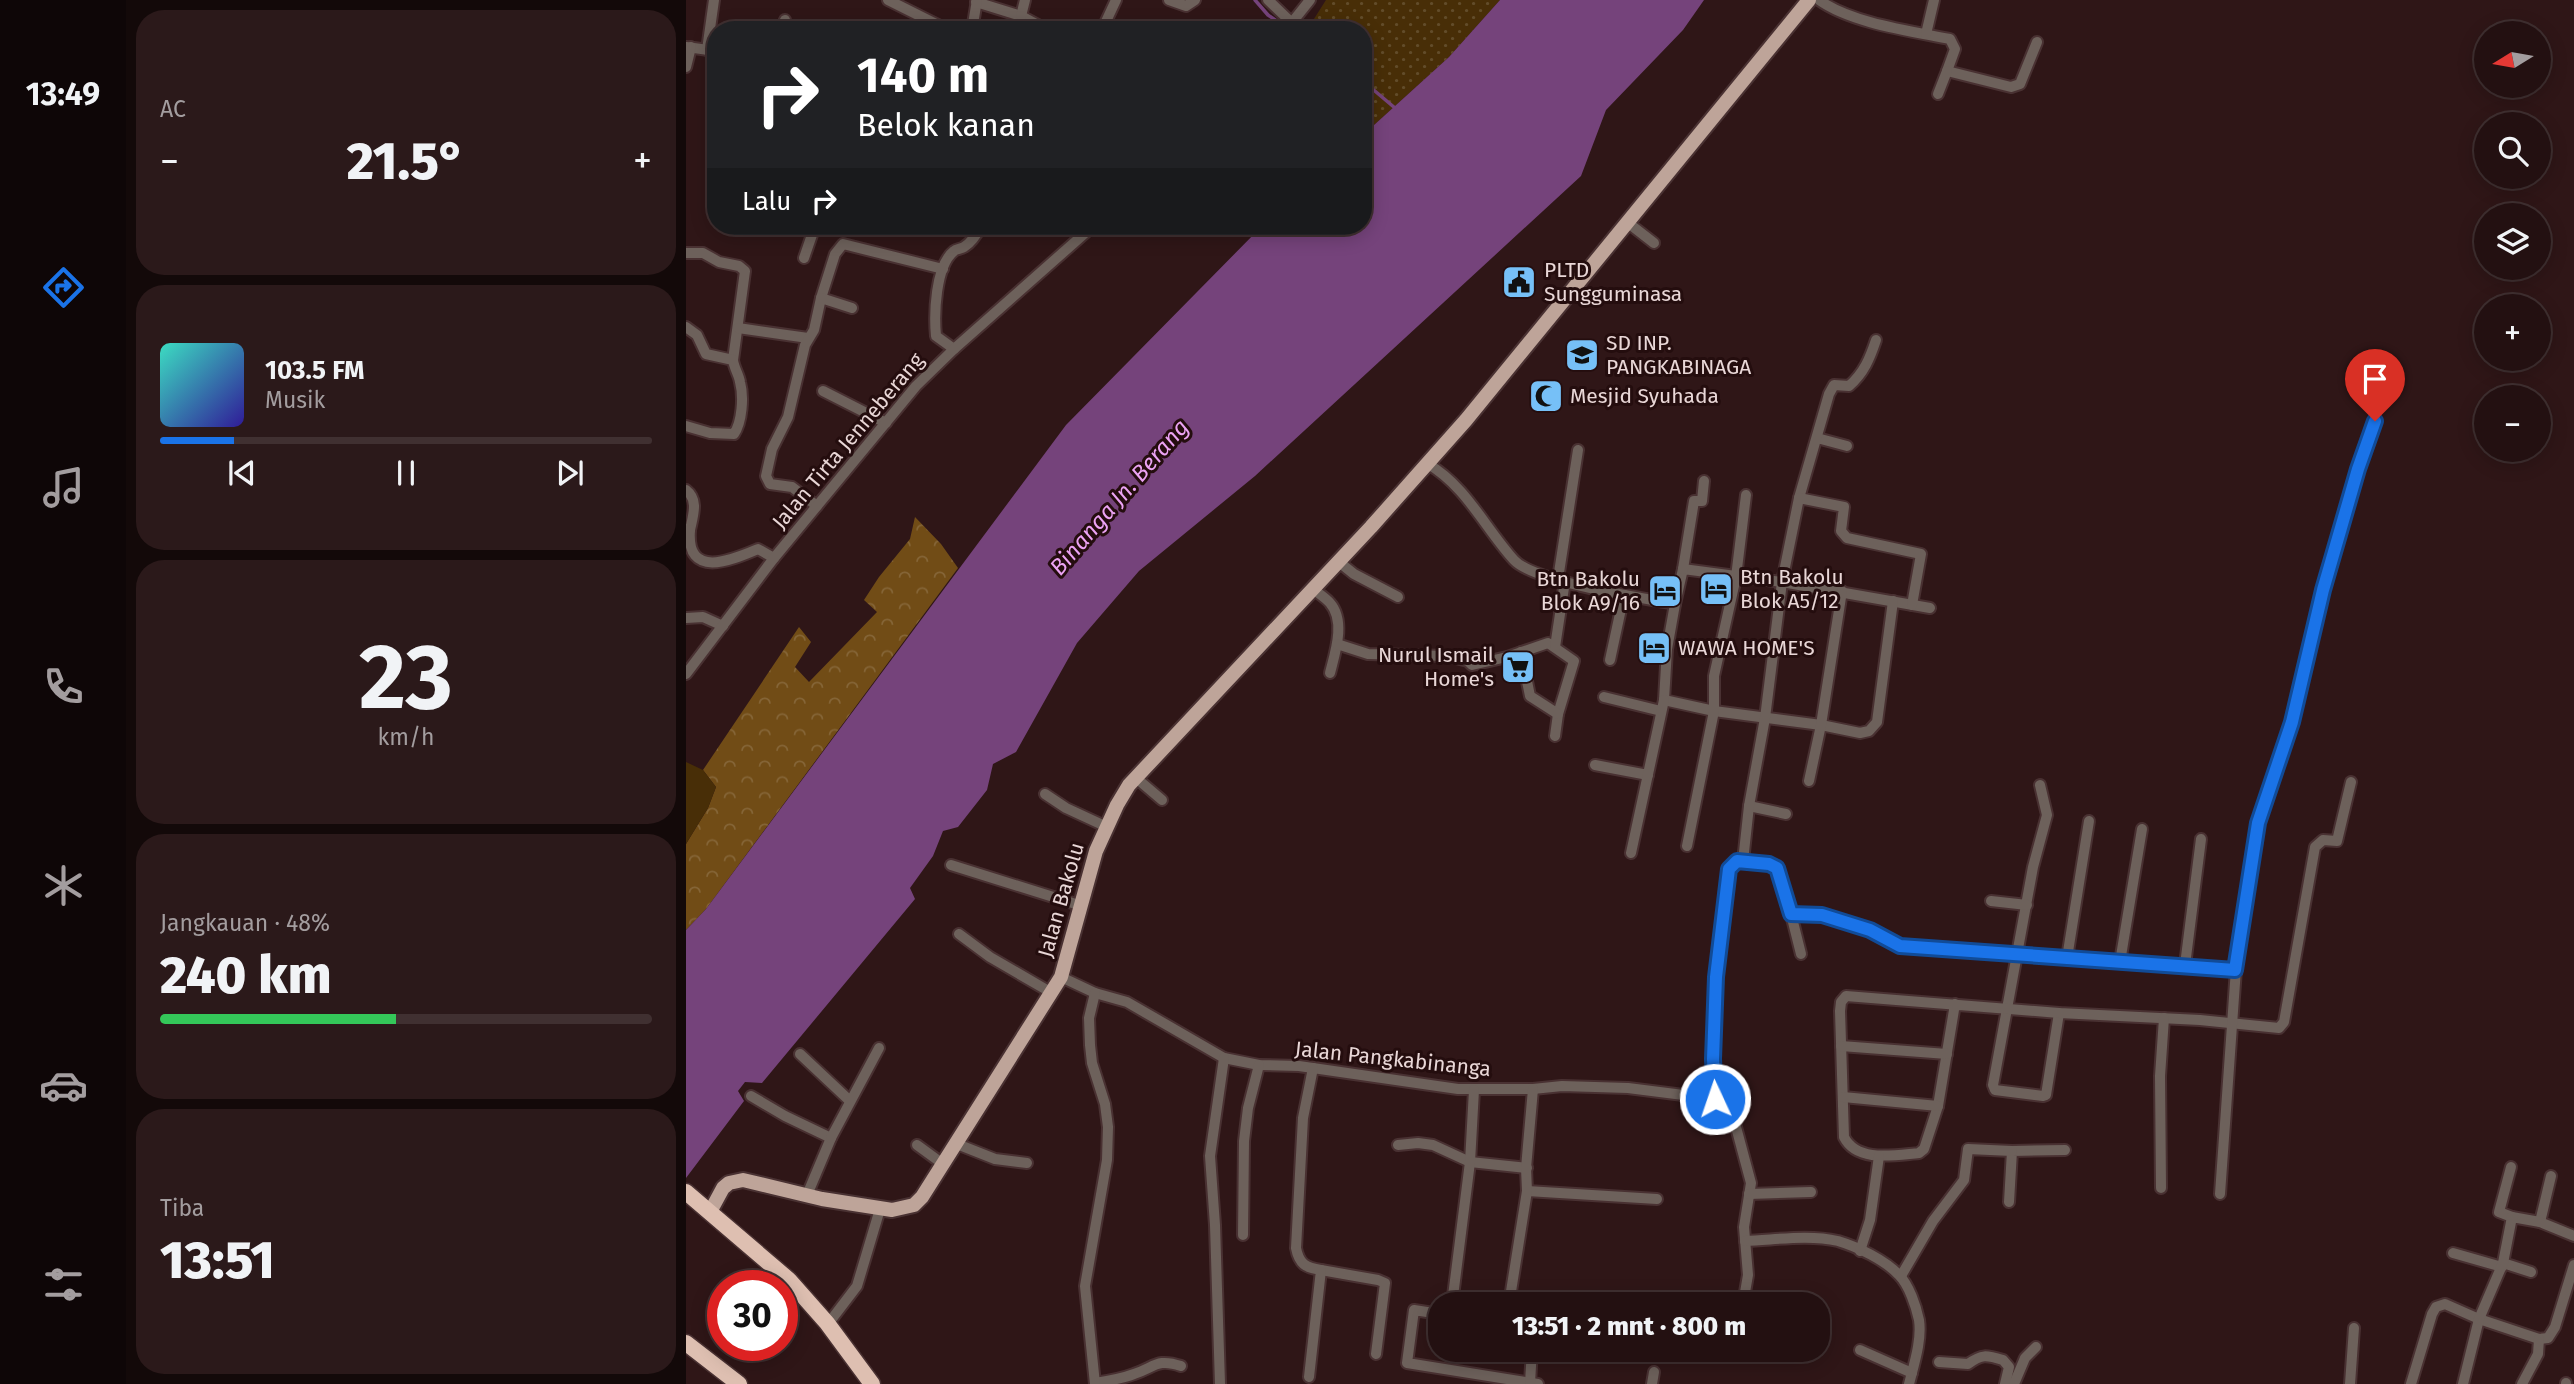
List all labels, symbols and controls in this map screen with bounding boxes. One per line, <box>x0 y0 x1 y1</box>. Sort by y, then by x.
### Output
north arrow <box>2474 21 2552 98</box>
map controls <box>2474 21 2551 462</box>
text: 140 m <box>857 46 989 105</box>
icon: right <box>742 49 833 140</box>
text: 13:49 <box>26 75 100 113</box>
text: AC <box>160 95 186 123</box>
text: Belok kanan <box>857 106 1035 144</box>
button: search <box>2474 112 2551 189</box>
text: 21.5° <box>347 130 465 193</box>
text: − <box>160 138 179 184</box>
text: + <box>633 138 652 184</box>
icon: right <box>805 182 843 220</box>
text: Lalu <box>742 186 791 217</box>
button: layers <box>2474 203 2551 280</box>
place label: PLTD Sungguminasa <box>1544 257 1682 307</box>
icon: directions <box>39 263 88 312</box>
public building icon: PLTD Sungguminasa <box>1500 263 1538 301</box>
button: + <box>2474 294 2551 371</box>
place label: SD INP. PANGKABINAGA <box>1606 330 1751 380</box>
school or university icon: SD INP. PANGKABINAGA <box>1563 336 1601 374</box>
street label: Jalan Tirta Jenneberang <box>767 348 929 534</box>
pin <box>2345 349 2405 421</box>
text: 103.5 FM <box>265 355 365 386</box>
icon: arrive <box>2356 360 2394 398</box>
mosque icon: Mesjid Syuhada <box>1527 377 1565 415</box>
place label: Mesjid Syuhada <box>1570 383 1719 409</box>
button: − <box>2474 385 2551 462</box>
text: Musik <box>265 386 325 414</box>
water label: Binanga Jn. Berang <box>1044 413 1194 581</box>
icon: previous <box>223 454 261 492</box>
icon: pause <box>387 454 425 492</box>
icon: next <box>551 454 589 492</box>
icon: music <box>39 463 88 512</box>
place label: Btn Bakolu Blok A5/12 <box>1740 564 1844 614</box>
place label: Btn Bakolu Blok A9/16 <box>1536 566 1640 616</box>
hotel icon: Btn Bakolu Blok A5/12 <box>1697 570 1735 608</box>
hotel icon: Btn Bakolu Blok A9/16 <box>1646 572 1684 610</box>
text: 23 <box>359 623 453 732</box>
hotel icon: WAWA HOME'S <box>1635 629 1673 667</box>
place label: WAWA HOME'S <box>1678 635 1815 661</box>
place label: Nurul Ismail Home's <box>1378 642 1494 692</box>
supermarket icon: Nurul Ismail Home's <box>1499 648 1537 686</box>
icon: phone <box>39 662 88 711</box>
text: km/h <box>378 723 434 751</box>
street label: Jalan Bakolu <box>1032 840 1090 960</box>
icon: climate <box>39 861 88 910</box>
text: Jangkauan · 48% <box>160 909 330 937</box>
text: 240 km <box>160 944 331 1007</box>
street label: Jalan Pangkabinanga <box>1294 1036 1492 1082</box>
icon: car <box>39 1061 88 1110</box>
position arrow <box>1678 1062 1752 1136</box>
text: Tiba <box>160 1194 204 1222</box>
text: 13:51 <box>160 1229 275 1292</box>
icon: filters <box>39 1260 88 1309</box>
speed limit sign: 30 <box>707 1270 798 1361</box>
text: 13:51 · 2 mnt · 800 m <box>1512 1311 1746 1342</box>

